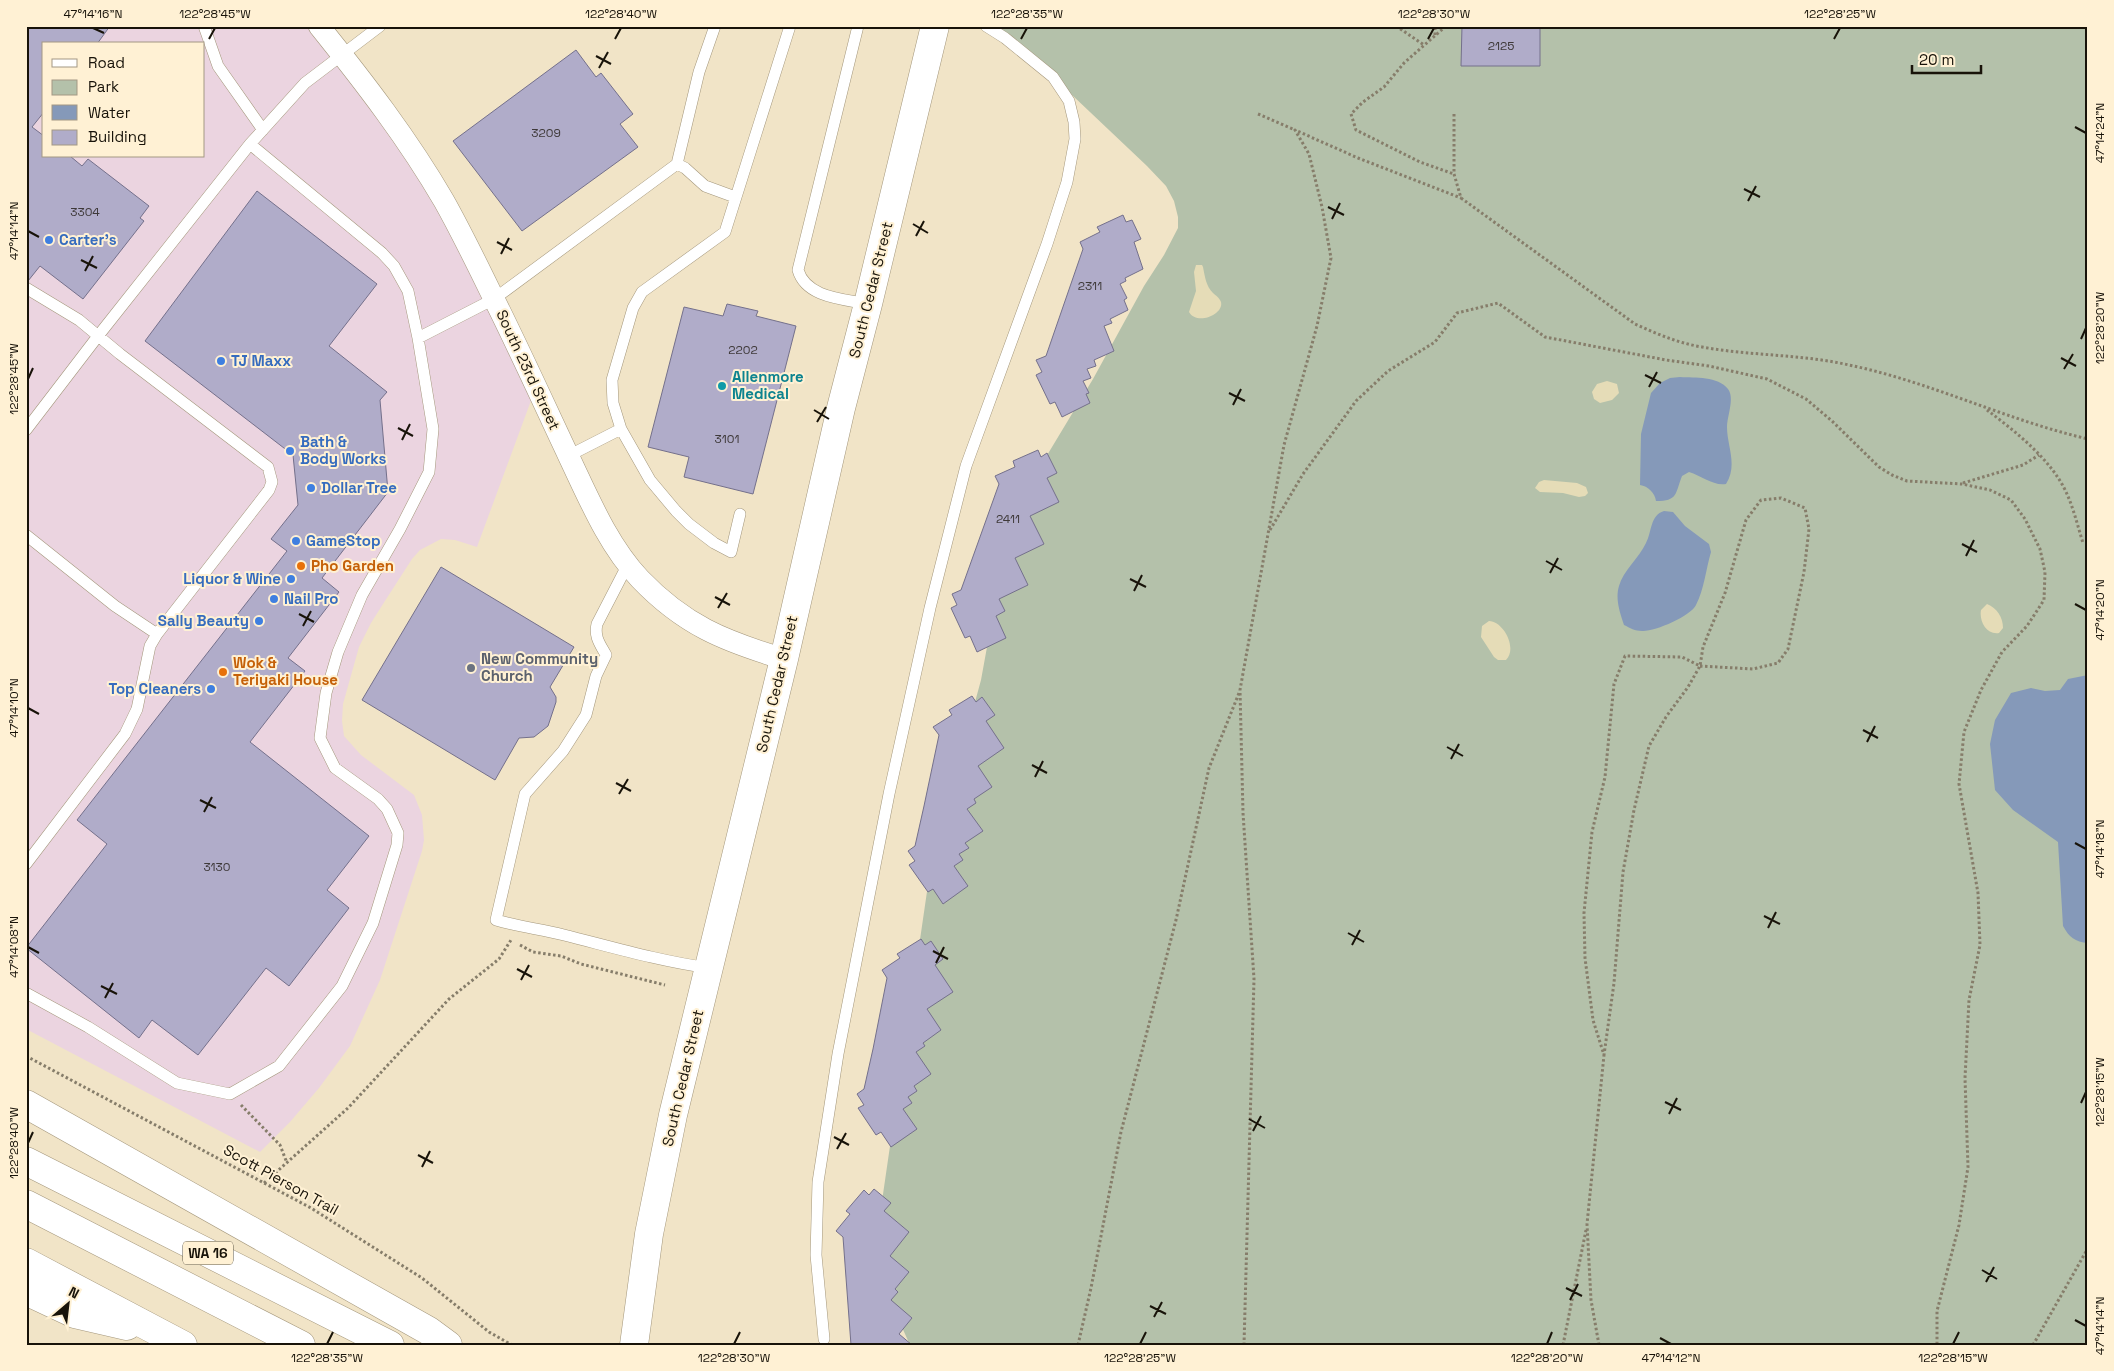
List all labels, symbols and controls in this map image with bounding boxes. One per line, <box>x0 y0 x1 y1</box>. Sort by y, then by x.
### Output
text: 47°14'16"N <box>64 6 122 22</box>
text: 122°28'45"W <box>179 6 251 22</box>
text: 122°28'40"W <box>585 6 658 22</box>
text: 122°28'35"W <box>991 6 1063 22</box>
text: 122°28'30"W <box>1398 6 1471 22</box>
text: 122°28'25"W <box>1804 6 1876 22</box>
house number: 2125 <box>1488 38 1514 54</box>
legend <box>42 42 205 158</box>
scale bar <box>1912 42 1980 74</box>
text: 20 m <box>1919 50 1954 69</box>
text: Road <box>88 53 125 72</box>
text: Park <box>88 77 119 96</box>
text: Water <box>88 103 131 122</box>
text: 47°14'24"N <box>2092 103 2108 163</box>
house number: 3209 <box>531 125 561 141</box>
text: Building <box>88 127 147 146</box>
text: 47°14'14"N <box>6 202 22 260</box>
house number: 3304 <box>70 204 100 220</box>
street label: South Cedar Street <box>844 220 897 360</box>
place label: Carter's <box>59 230 117 249</box>
marker: Carter's <box>43 234 55 246</box>
house number: 2311 <box>1078 278 1102 294</box>
text: 122°28'20"W <box>2092 291 2108 364</box>
street label: South 23rd Street <box>492 307 565 433</box>
house number: 2202 <box>728 342 758 358</box>
text: 122°28'45"W <box>6 343 22 415</box>
place label: TJ Maxx <box>231 351 291 370</box>
marker: TJ Maxx <box>215 355 227 367</box>
place label: Allenmore Medical <box>732 367 804 403</box>
marker: Allenmore Medical <box>716 380 728 392</box>
house number: 3101 <box>715 431 739 447</box>
place label: Bath & Body Works <box>300 432 386 468</box>
marker: Bath & Body Works <box>284 445 296 457</box>
place label: Dollar Tree <box>321 478 397 497</box>
marker: Dollar Tree <box>305 482 317 494</box>
house number: 2411 <box>996 511 1020 527</box>
place label: GameStop <box>306 531 380 550</box>
marker: GameStop <box>290 535 302 547</box>
place label: Pho Garden <box>311 556 394 575</box>
marker: Pho Garden <box>295 560 307 572</box>
place label: Liquor & Wine <box>183 569 281 588</box>
marker: Liquor & Wine <box>285 573 297 585</box>
text: 47°14'20"N <box>2092 579 2108 641</box>
place label: Nail Pro <box>284 589 338 608</box>
marker: Nail Pro <box>268 593 280 605</box>
place label: Sally Beauty <box>158 611 249 630</box>
street label: South Cedar Street <box>752 614 802 754</box>
marker: Sally Beauty <box>253 615 265 627</box>
place label: New Community Church <box>481 649 598 685</box>
place label: Wok & Teriyaki House <box>233 653 338 689</box>
marker: New Community Church <box>465 662 477 674</box>
marker: Wok & Teriyaki House <box>217 666 229 678</box>
text: 47°14'10"N <box>6 678 22 738</box>
place label: Top Cleaners <box>109 679 201 698</box>
marker: Top Cleaners <box>205 683 217 695</box>
text: 47°14'18"N <box>2092 819 2108 879</box>
house number: 3130 <box>203 859 231 875</box>
text: 47°14'08"N <box>6 916 22 978</box>
street label: South Cedar Street <box>658 1008 708 1148</box>
text: 122°28'15"W <box>2092 1057 2108 1127</box>
text: 122°28'40"W <box>6 1106 22 1179</box>
street label: Scott Pierson Trail <box>220 1140 342 1219</box>
road number: WA 16 <box>183 1242 233 1264</box>
north arrow <box>42 1278 92 1328</box>
text: N <box>66 1282 82 1303</box>
text: 47°14'14"N <box>2092 1297 2108 1355</box>
text: 122°28'35"W <box>291 1350 363 1366</box>
text: 122°28'30"W <box>698 1350 771 1366</box>
text: 122°28'25"W <box>1104 1350 1176 1366</box>
text: 122°28'20"W <box>1511 1350 1584 1366</box>
text: 47°14'12"N <box>1642 1350 1700 1366</box>
text: 122°28'15"W <box>1918 1350 1988 1366</box>

